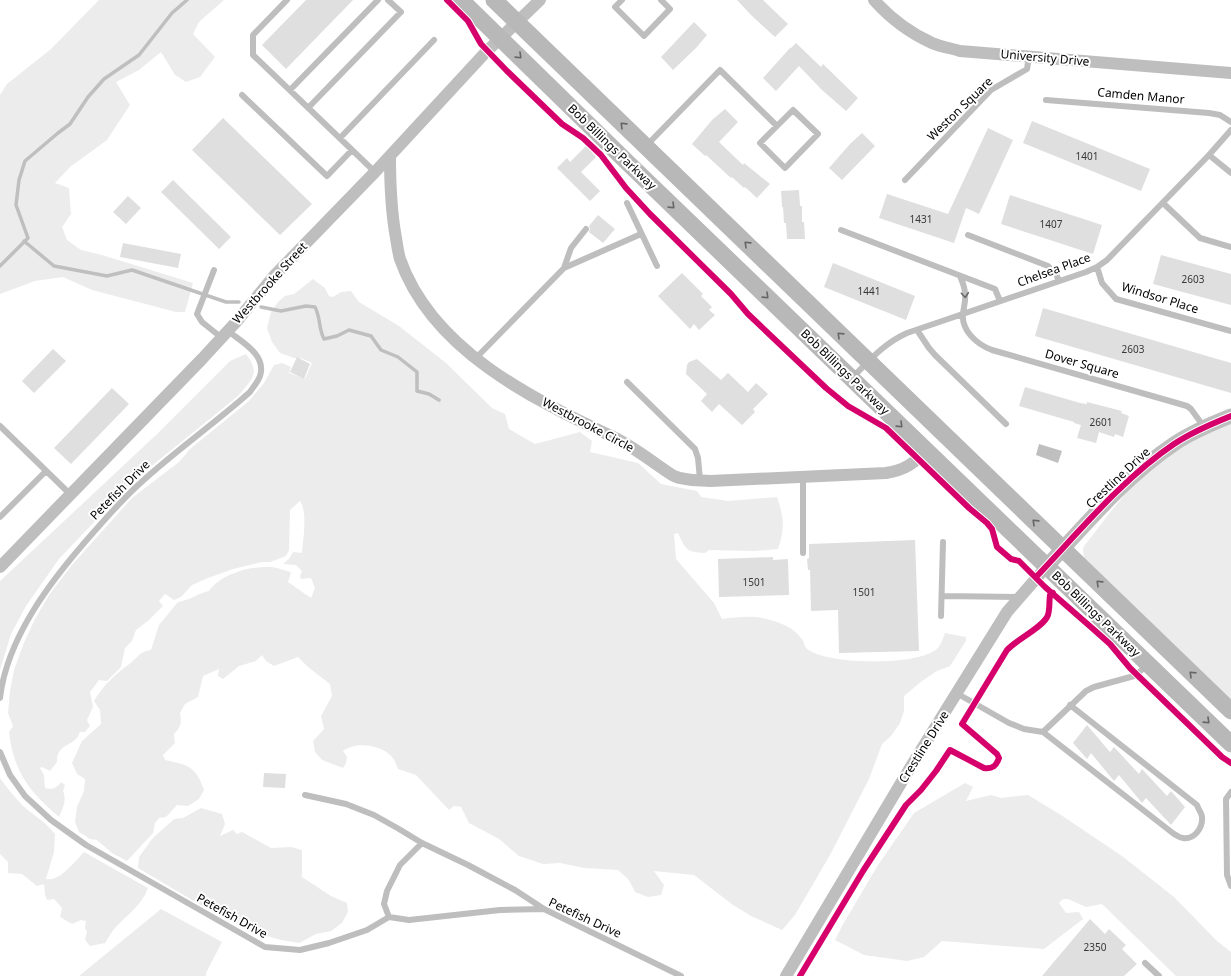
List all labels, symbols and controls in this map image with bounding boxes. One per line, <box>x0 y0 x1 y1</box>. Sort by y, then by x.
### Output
street label: University Drive <box>1000 45 1090 70</box>
one-way arrow <box>514 51 522 59</box>
street label: Weston Square <box>923 73 996 144</box>
street label: Camden Manor <box>1097 83 1185 108</box>
street label: Bob Billings Parkway <box>564 100 661 194</box>
one-way arrow <box>620 122 628 130</box>
house number: 1401 <box>1076 149 1098 163</box>
one-way arrow <box>667 201 675 209</box>
house number: 1431 <box>910 212 932 226</box>
house number: 1407 <box>1040 217 1063 231</box>
street label: Westbrooke Street <box>228 238 311 327</box>
one-way arrow <box>744 242 752 249</box>
street label: Chelsea Place <box>1015 248 1093 291</box>
house number: 2603 <box>1182 272 1205 286</box>
street label: Windsor Place <box>1120 278 1201 317</box>
house number: 1441 <box>858 284 880 298</box>
one-way arrow <box>761 291 769 299</box>
one-way arrow <box>960 292 969 298</box>
street label: Bob Billings Parkway <box>797 325 894 419</box>
one-way arrow <box>837 332 845 340</box>
house number: 2603 <box>1122 342 1145 356</box>
street label: Dover Square <box>1043 345 1121 382</box>
street label: Westbrooke Circle <box>539 393 637 456</box>
house number: 2601 <box>1090 415 1112 429</box>
one-way arrow <box>895 420 903 428</box>
street label: Crestline Drive <box>1082 443 1154 512</box>
street label: Petefish Drive <box>86 456 154 523</box>
one-way arrow <box>1032 519 1040 527</box>
street label: Bob Billings Parkway <box>1048 567 1145 661</box>
house number: 1501 <box>743 575 765 589</box>
one-way arrow <box>1096 581 1103 588</box>
house number: 1501 <box>853 585 875 599</box>
one-way arrow <box>1189 671 1197 678</box>
street label: Crestline Drive <box>895 707 953 786</box>
one-way arrow <box>1202 716 1210 724</box>
street label: Petefish Drive <box>194 889 271 942</box>
street label: Petefish Drive <box>546 893 624 942</box>
house number: 2350 <box>1084 940 1107 954</box>

